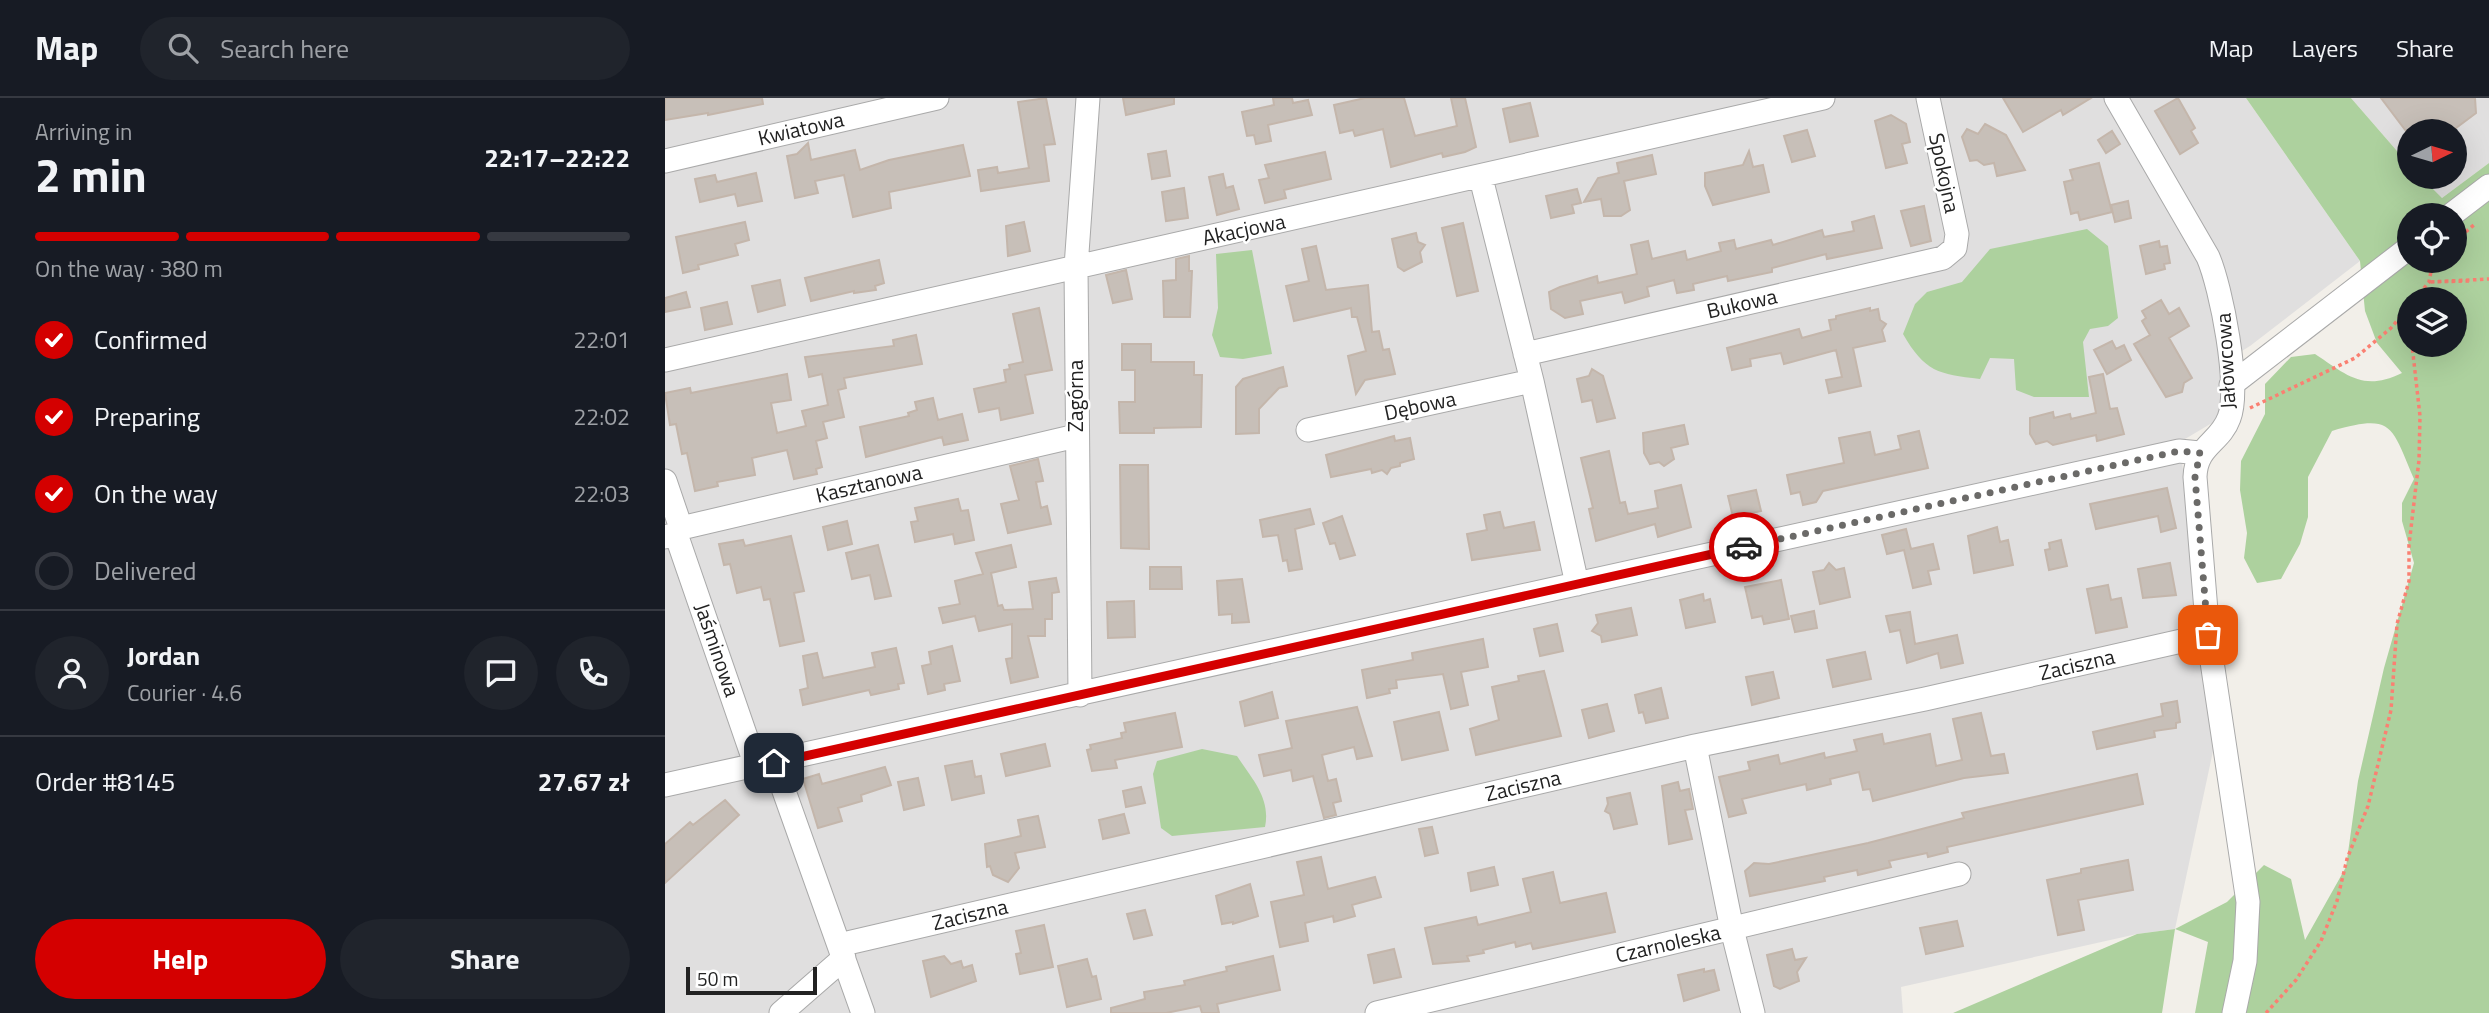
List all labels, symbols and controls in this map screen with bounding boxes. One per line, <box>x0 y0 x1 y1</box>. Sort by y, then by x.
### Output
search box <box>140 17 630 80</box>
text: Map <box>35 23 98 73</box>
icon: search <box>164 29 202 67</box>
text: Search here <box>220 29 349 68</box>
text: Map <box>2209 30 2254 66</box>
text: Layers <box>2292 30 2358 66</box>
text: Share <box>2396 30 2454 66</box>
street label: Kwiatowa <box>755 103 847 153</box>
text: Arriving in <box>35 114 132 149</box>
north arrow <box>2397 119 2467 189</box>
map controls <box>2397 119 2467 357</box>
street label: Spokojna <box>1921 130 1969 216</box>
text: 22:17–22:22 <box>484 138 630 177</box>
text: 2 min <box>35 140 147 210</box>
button: locate <box>2397 203 2467 273</box>
street label: Akacjowa <box>1199 205 1289 253</box>
text: On the way · 380 m <box>35 251 223 286</box>
street label: Bukowa <box>1703 279 1781 327</box>
button: layers <box>2397 287 2467 357</box>
street label: Jałowcowa <box>2206 312 2244 410</box>
text: Confirmed <box>94 320 208 359</box>
icon: check <box>35 321 73 359</box>
text: 22:01 <box>573 322 630 357</box>
street label: Zagórna <box>1059 359 1091 432</box>
street label: Dębowa <box>1381 382 1459 428</box>
text: Preparing <box>94 397 200 436</box>
icon: check <box>35 398 73 436</box>
text: 22:02 <box>573 399 630 434</box>
street label: Kasztanowa <box>812 455 926 511</box>
text: On the way <box>94 474 218 513</box>
icon: check <box>35 475 73 513</box>
text: 22:03 <box>573 476 630 511</box>
courier <box>1709 512 1779 582</box>
icon: car <box>1725 528 1763 566</box>
text: Delivered <box>94 551 197 590</box>
street label: Jaśminowa <box>687 599 749 701</box>
pin <box>2178 605 2238 665</box>
icon: bag <box>2189 616 2227 654</box>
button: person <box>35 636 109 710</box>
text: Jordan <box>127 636 200 675</box>
button: chat <box>464 636 538 710</box>
button: phone <box>556 636 630 710</box>
street label: Zaciszna <box>2036 640 2118 688</box>
text: Courier · 4.6 <box>127 675 242 710</box>
pin <box>744 733 804 793</box>
icon: home <box>755 744 793 782</box>
street label: Zaciszna <box>1482 761 1564 809</box>
text: Order #8145 <box>35 762 175 801</box>
text: 27.67 zł <box>538 762 630 801</box>
street label: Zaciszna <box>929 890 1011 938</box>
street label: Czarnoleska <box>1612 915 1724 971</box>
button: Help <box>35 919 326 999</box>
button: Share <box>340 919 630 999</box>
scale bar <box>686 964 817 996</box>
text: 50 m <box>697 964 738 993</box>

